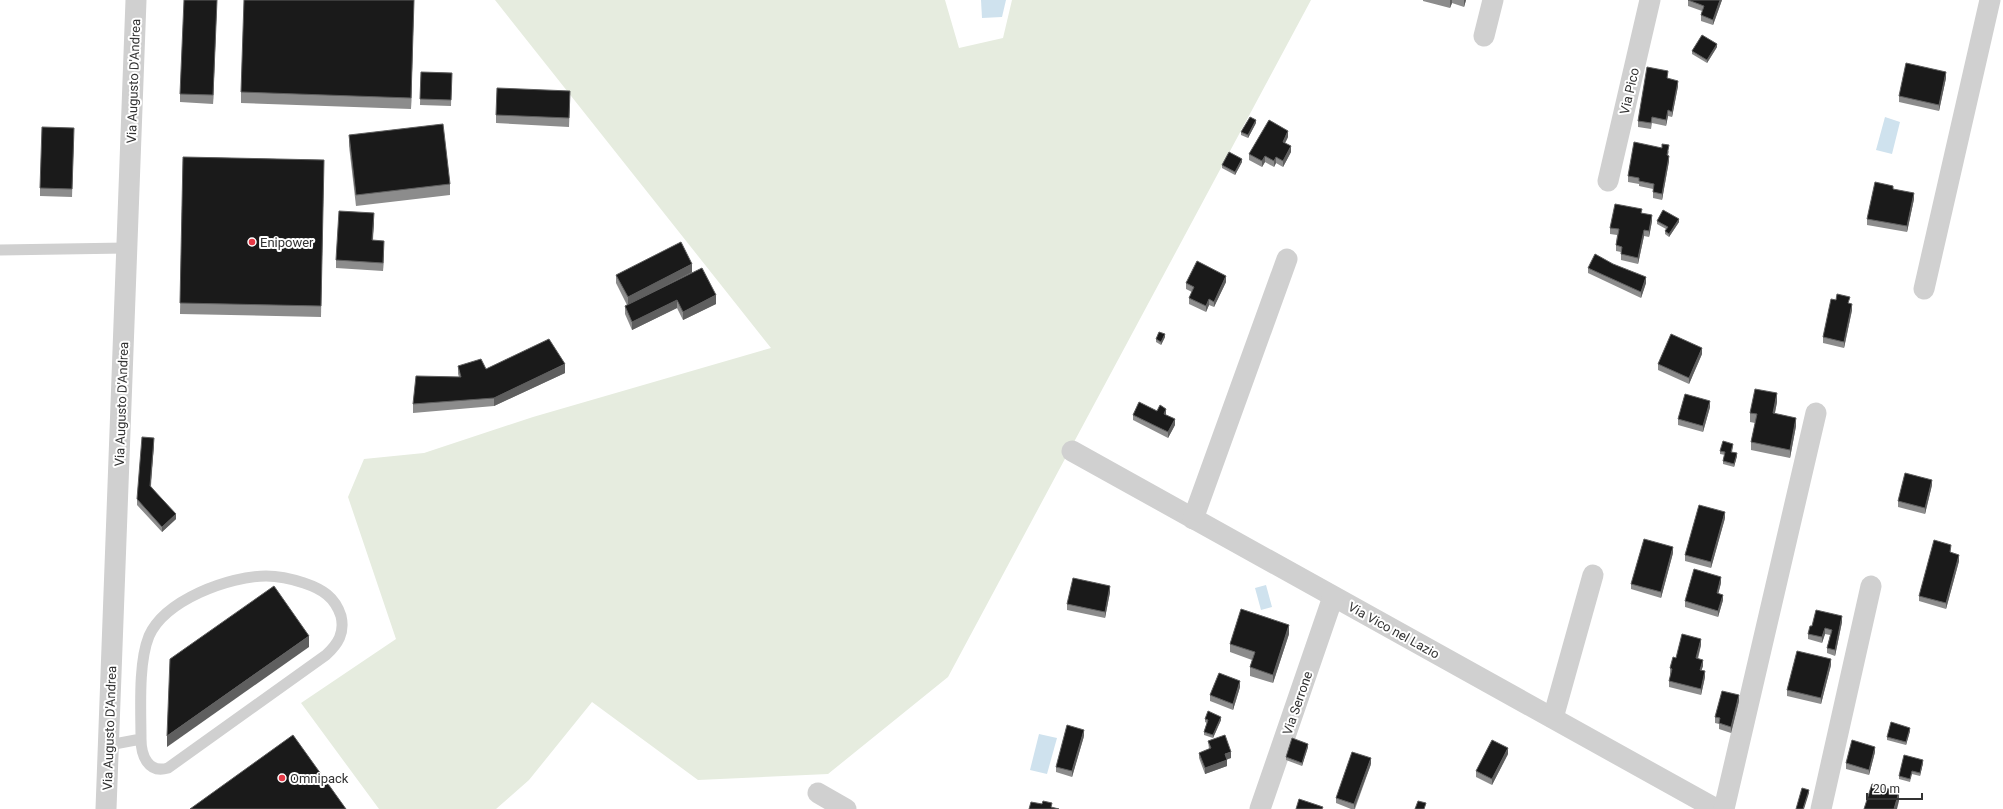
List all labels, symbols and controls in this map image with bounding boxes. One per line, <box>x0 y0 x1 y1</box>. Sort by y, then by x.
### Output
street label: Via Augusto D'Andrea <box>124 19 143 144</box>
street label: Via Pico <box>1617 66 1642 116</box>
place label: Enipower <box>260 235 314 250</box>
marker: Enipower <box>247 237 257 247</box>
street label: Via Augusto D'Andrea <box>112 342 131 467</box>
street label: Via Vico nel Lazio <box>1345 599 1442 662</box>
street label: Via Augusto D'Andrea <box>100 666 119 791</box>
street label: Via Serrone <box>1280 669 1315 737</box>
place label: Omnipack <box>290 771 349 786</box>
marker: Omnipack <box>277 773 287 783</box>
scale bar <box>1867 775 1922 801</box>
text: 20 m <box>1873 782 1900 796</box>

